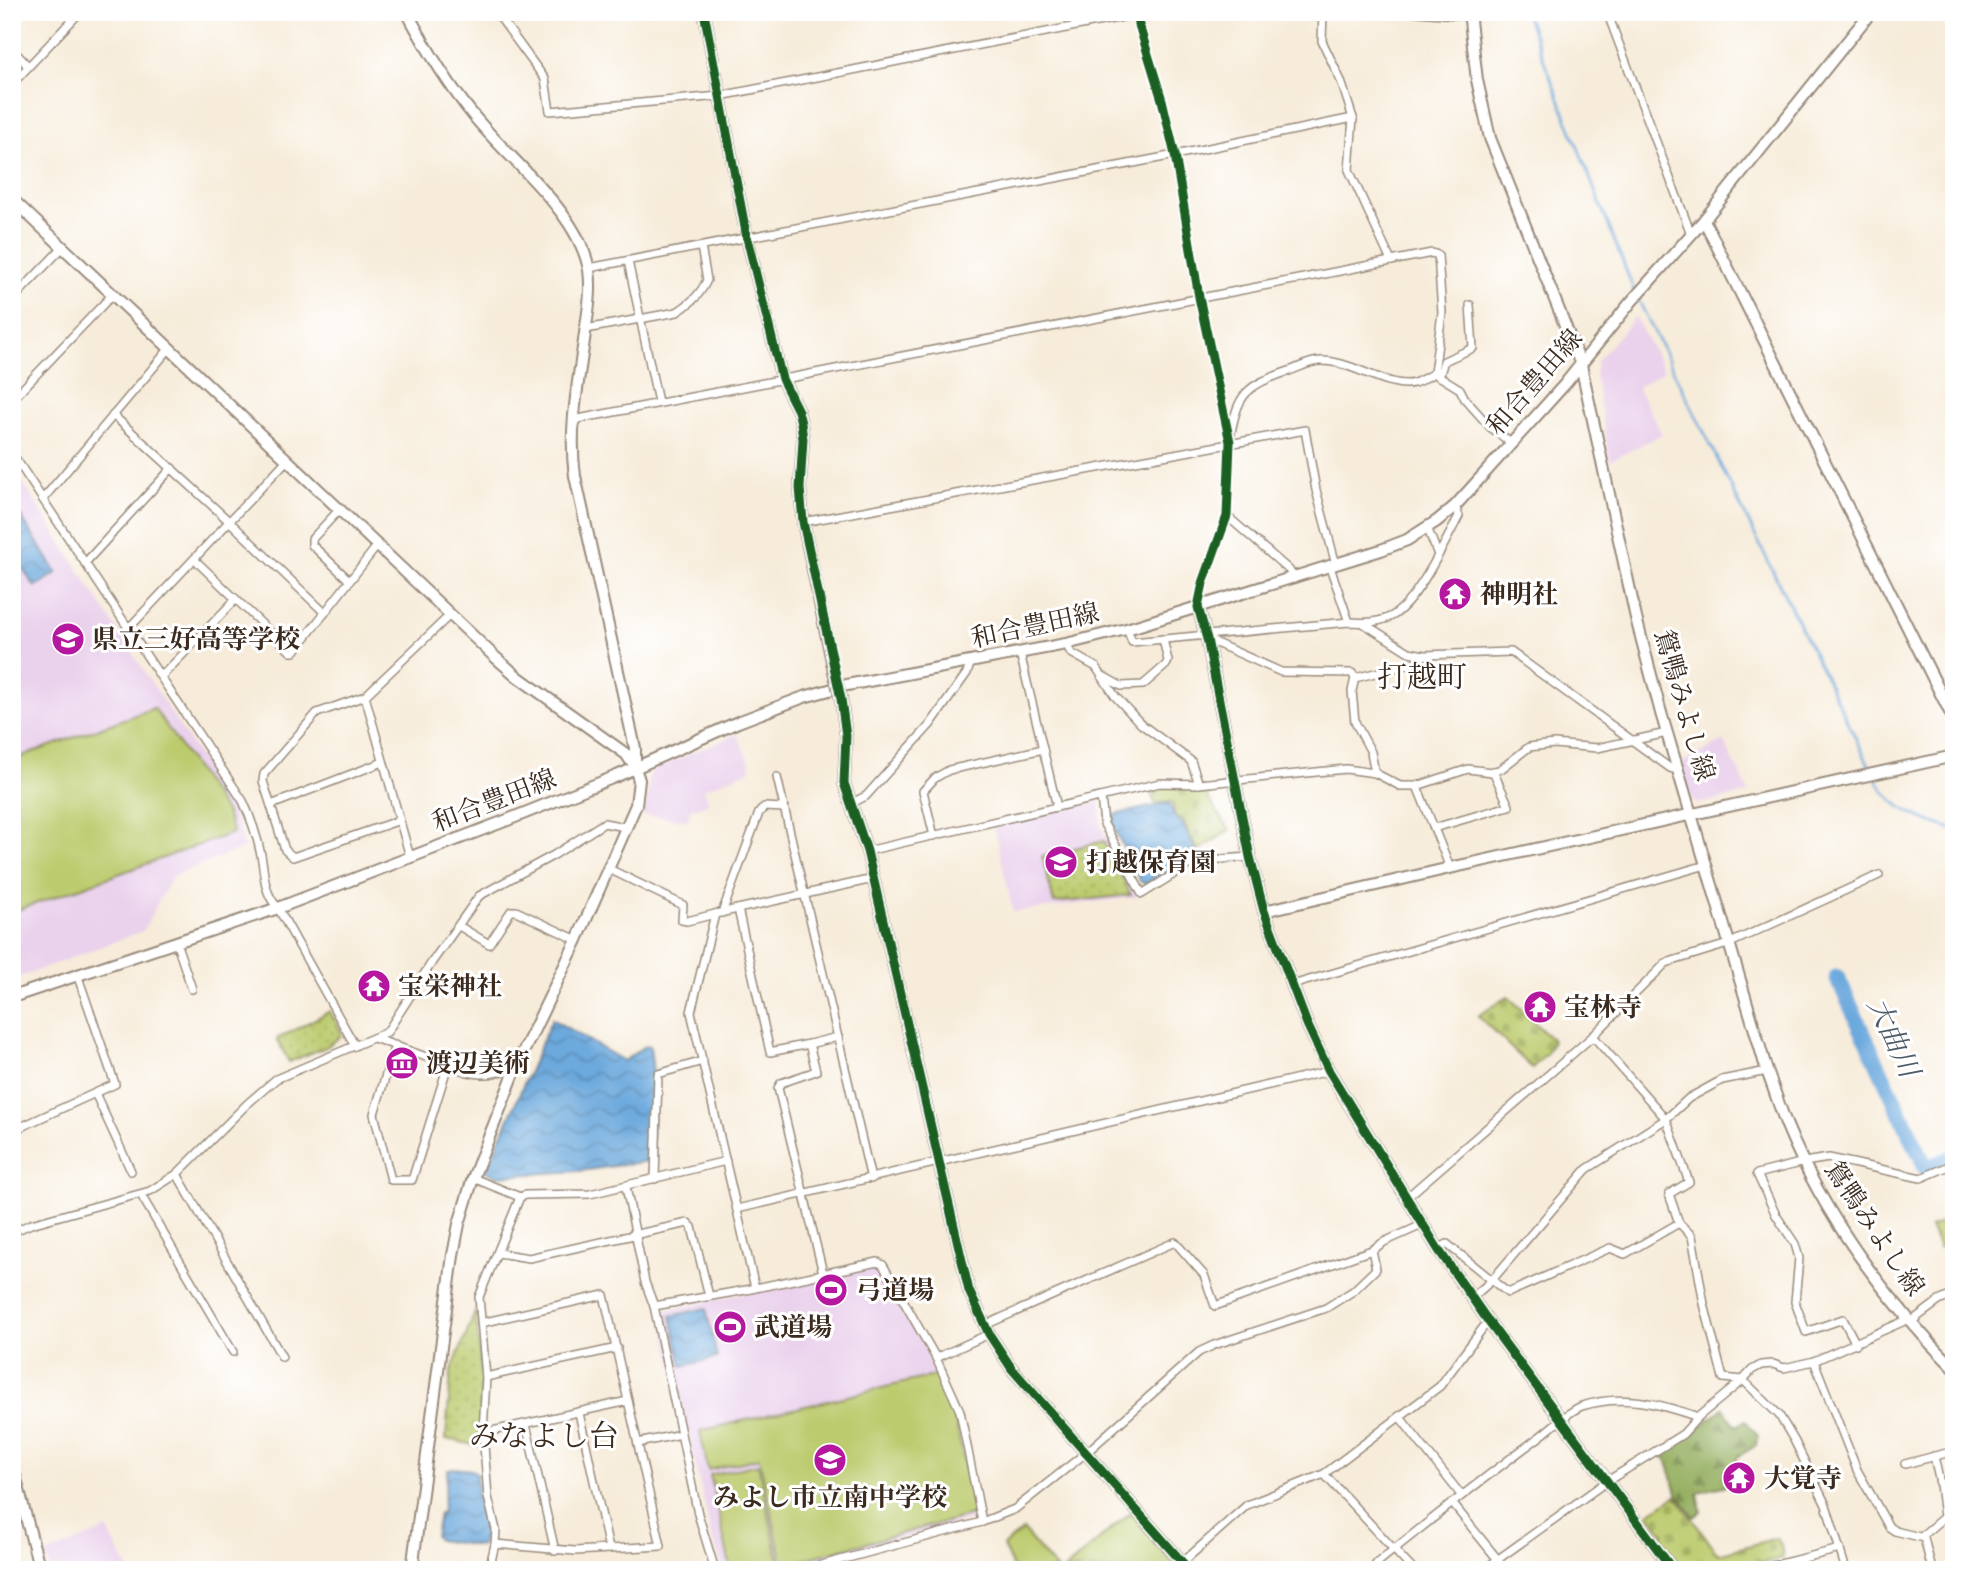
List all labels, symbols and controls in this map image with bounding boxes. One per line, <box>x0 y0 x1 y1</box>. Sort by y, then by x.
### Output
street label: 和合豊田線 <box>1479 322 1589 442</box>
temple icon: 神明社 <box>1436 575 1474 613</box>
place label: 神明社 <box>1480 578 1558 610</box>
street label: 和合豊田線 <box>968 596 1102 654</box>
school or university icon: 県立三好高等学校 <box>49 620 87 658</box>
place label: 県立三好高等学校 <box>92 623 300 655</box>
street label: 鴛鴨みよし線 <box>1648 626 1722 784</box>
district label: 打越町 <box>1377 659 1467 695</box>
street label: 和合豊田線 <box>428 762 560 838</box>
school or university icon: 打越保育園 <box>1042 843 1080 881</box>
place label: 打越保育園 <box>1086 846 1216 878</box>
temple icon: 宝栄神社 <box>355 967 393 1005</box>
place label: 宝栄神社 <box>398 970 502 1002</box>
temple icon: 宝林寺 <box>1521 988 1559 1026</box>
place label: 宝林寺 <box>1564 991 1642 1023</box>
water label: 大曲川 <box>1860 992 1928 1085</box>
museum icon: 渡辺美術 <box>383 1044 421 1082</box>
place label: 渡辺美術 <box>426 1047 530 1079</box>
street label: 鴛鴨みよし線 <box>1818 1154 1932 1302</box>
sports icon: 弓道場 <box>812 1271 850 1309</box>
place label: 弓道場 <box>856 1274 934 1306</box>
sports icon: 武道場 <box>711 1308 749 1346</box>
place label: 武道場 <box>754 1311 832 1343</box>
district label: みなよし台 <box>469 1418 619 1454</box>
school or university icon: みよし市立南中学校 <box>811 1441 849 1479</box>
temple icon: 大覚寺 <box>1720 1459 1758 1497</box>
place label: 大覚寺 <box>1764 1462 1842 1494</box>
place label: みよし市立南中学校 <box>713 1481 947 1513</box>

